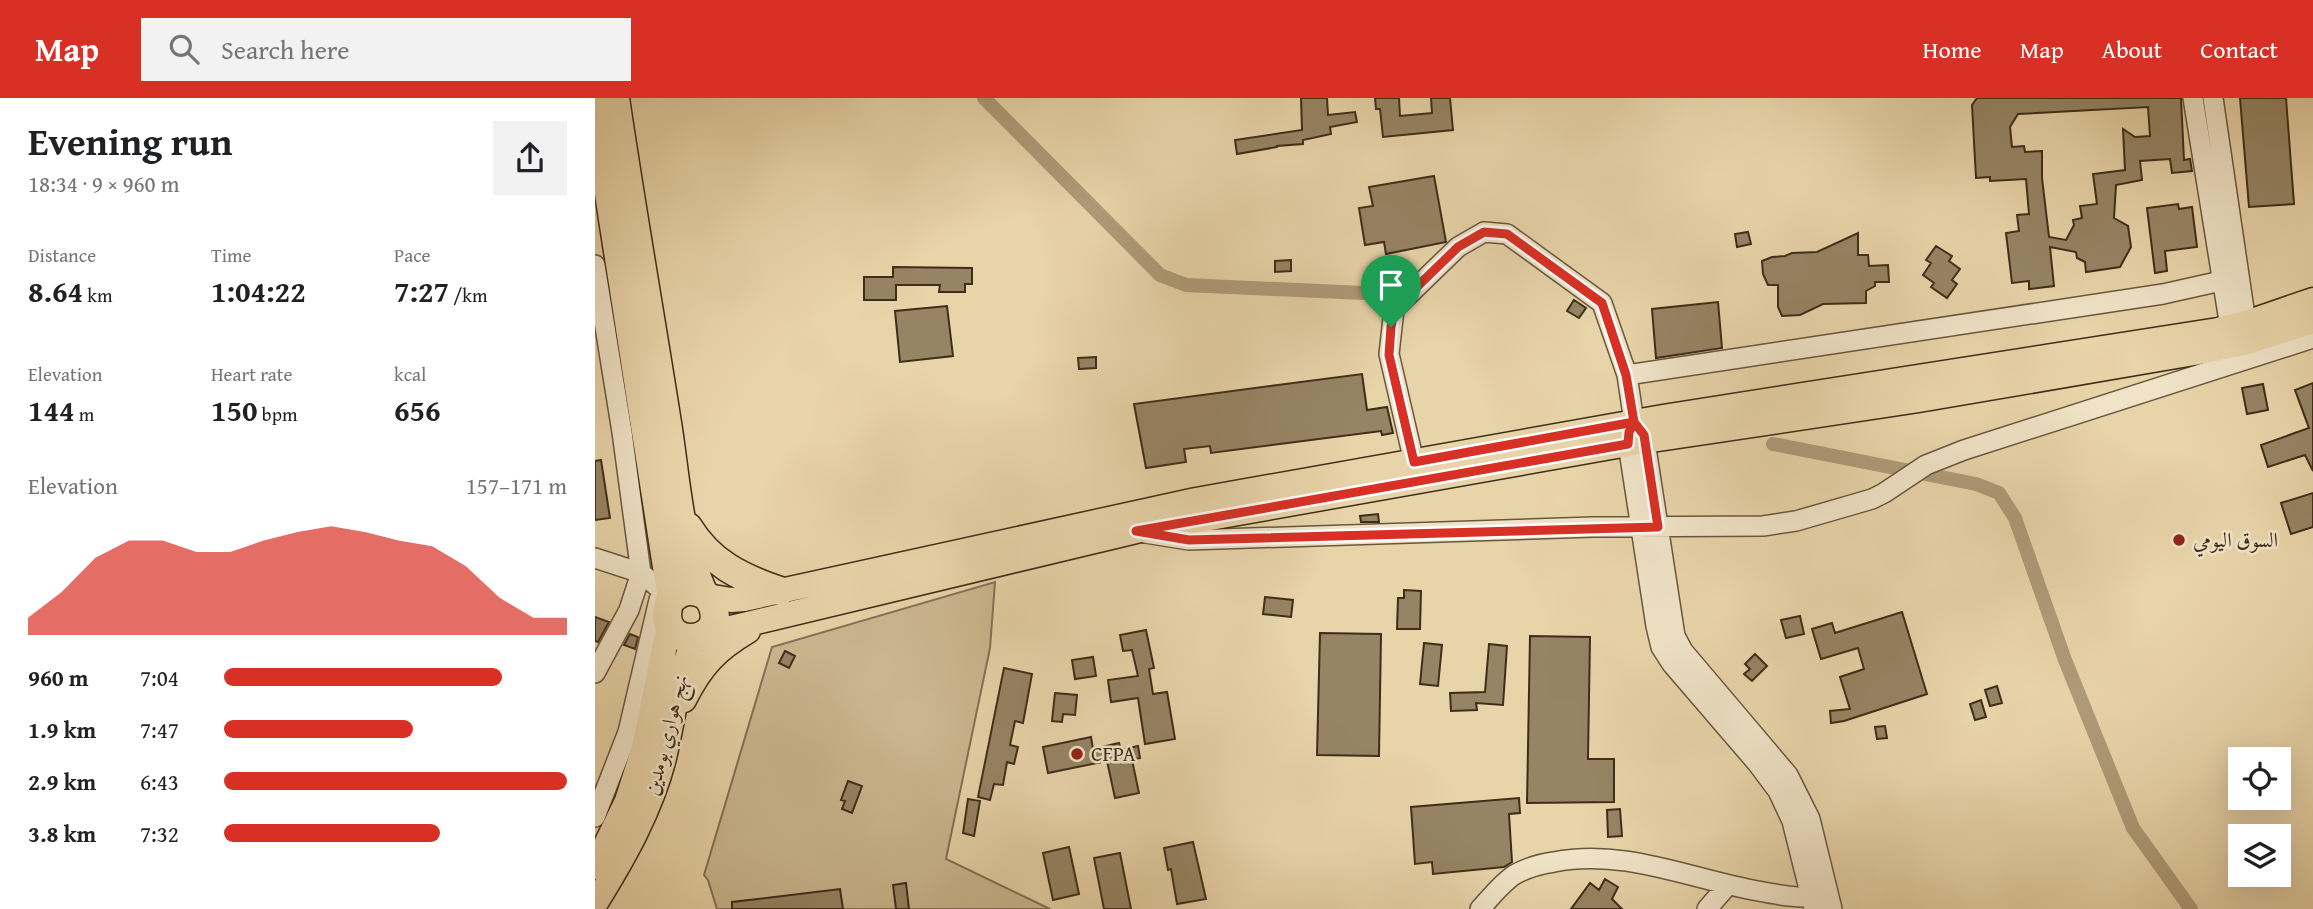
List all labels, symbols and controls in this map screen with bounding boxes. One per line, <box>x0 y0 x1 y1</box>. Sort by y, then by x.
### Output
search box <box>141 18 631 81</box>
text: Map <box>35 25 99 73</box>
icon: search <box>165 30 203 68</box>
text: Search here <box>221 30 349 69</box>
text: Home <box>1923 32 1982 67</box>
text: Map <box>2020 32 2064 67</box>
text: About <box>2102 32 2162 67</box>
text: Contact <box>2200 32 2278 67</box>
text: Evening run <box>28 113 232 169</box>
button: share <box>493 121 567 195</box>
text: 18:34 · 9 × 960 m <box>28 167 180 200</box>
text: Distance <box>28 241 96 269</box>
text: Time <box>211 241 251 269</box>
text: Pace <box>394 241 431 269</box>
pin <box>1361 255 1421 327</box>
icon: arrive <box>1372 266 1410 304</box>
text: 8.64 <box>28 269 83 313</box>
text: 1:04:22 <box>211 269 306 313</box>
text: 7:27 <box>394 269 449 313</box>
text: km <box>83 281 112 309</box>
text: /km <box>449 281 487 309</box>
text: Elevation <box>28 360 102 388</box>
text: Heart rate <box>211 360 292 388</box>
text: kcal <box>394 360 426 388</box>
text: 144 <box>28 388 75 432</box>
text: 150 <box>211 388 258 432</box>
text: 656 <box>394 388 441 432</box>
text: m <box>75 400 94 428</box>
text: bpm <box>258 400 297 428</box>
text: Elevation <box>28 469 118 502</box>
text: 157–171 m <box>466 469 567 502</box>
place label: السوق اليومي <box>2193 524 2278 557</box>
marker: السوق اليومي <box>2171 532 2187 548</box>
text: 960 m <box>28 661 89 694</box>
text: 7:04 <box>140 661 179 694</box>
street label: نهج هواري بومدين <box>636 671 699 800</box>
text: 1.9 km <box>28 713 96 746</box>
text: 7:47 <box>140 713 179 746</box>
place label: CFPA <box>1091 738 1136 769</box>
marker: CFPA <box>1069 746 1085 762</box>
map controls <box>2228 747 2291 887</box>
button: locate <box>2228 747 2291 810</box>
text: 2.9 km <box>28 765 96 798</box>
text: 6:43 <box>140 765 179 798</box>
text: 3.8 km <box>28 817 96 850</box>
text: 7:32 <box>140 817 179 850</box>
button: layers <box>2228 824 2291 887</box>

